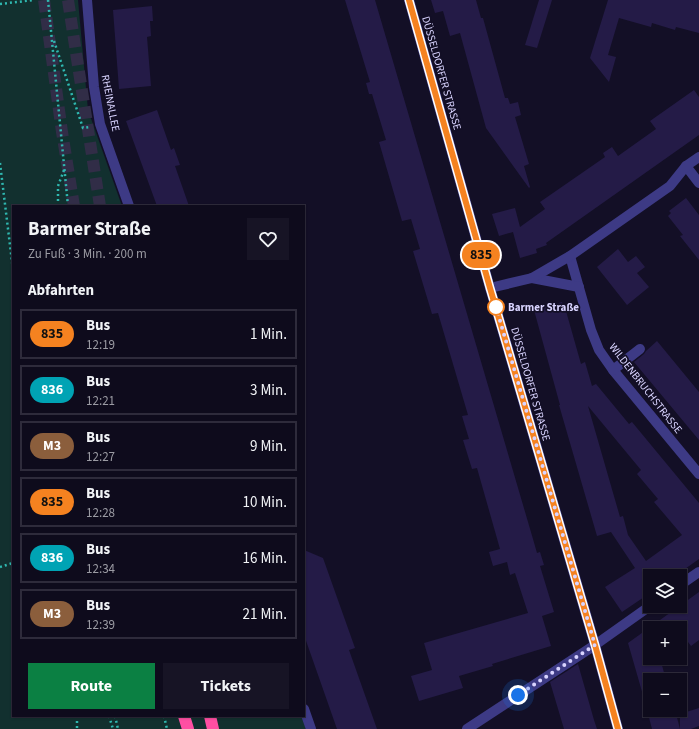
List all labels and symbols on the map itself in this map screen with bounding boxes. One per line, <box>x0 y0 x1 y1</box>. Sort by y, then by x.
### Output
street label: DÜSSELDORFER STRASSE <box>418 15 465 132</box>
street label: RHEINALLEE <box>98 73 123 133</box>
line badge: 835 <box>458 242 504 268</box>
marker: Barmer Straße <box>487 298 505 316</box>
place label: Barmer Straße <box>508 300 579 315</box>
street label: DÜSSELDORFER STRASSE <box>507 326 554 443</box>
street label: WILDENBRUCHSTRASSE <box>606 340 686 437</box>
your location <box>508 685 528 705</box>

